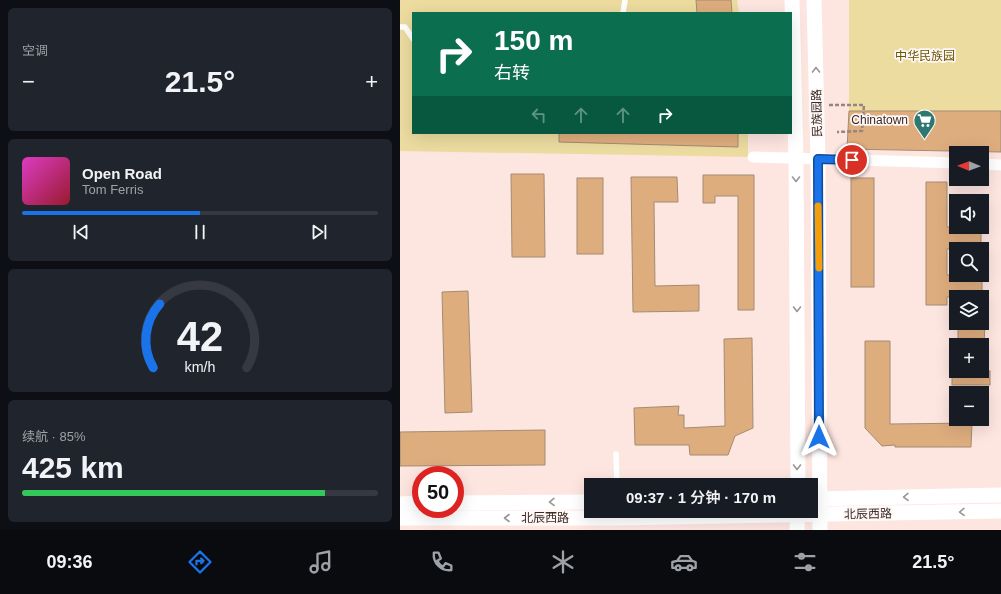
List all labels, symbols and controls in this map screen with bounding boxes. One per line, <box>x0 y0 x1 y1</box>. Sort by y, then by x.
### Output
text: 150 m <box>494 25 573 56</box>
icon: right <box>428 28 480 80</box>
text: 空调 <box>22 43 48 58</box>
park label: 中华民族园 <box>895 49 955 63</box>
text: 右转 <box>494 63 530 83</box>
text: 21.5° <box>165 65 235 98</box>
one-way arrow <box>812 67 820 73</box>
text: − <box>22 69 35 94</box>
text: + <box>365 69 378 94</box>
street label: 民族园路 <box>810 89 824 137</box>
icon: left <box>528 104 550 126</box>
icon: ahead <box>570 104 592 126</box>
icon: ahead <box>612 104 634 126</box>
icon: right <box>654 104 676 126</box>
supermarket icon: Chinatown <box>911 107 937 140</box>
place label: Chinatown <box>851 113 908 127</box>
pin <box>835 143 869 177</box>
north arrow <box>949 146 989 186</box>
map controls <box>949 146 989 426</box>
icon: arrive <box>841 149 863 171</box>
text: Open Road <box>82 165 162 182</box>
one-way arrow <box>792 176 800 182</box>
text: Tom Ferris <box>82 182 143 197</box>
button: sound <box>949 194 989 234</box>
icon: previous <box>70 221 92 243</box>
icon: pause <box>189 221 211 243</box>
icon: next <box>308 221 330 243</box>
button: search <box>949 242 989 282</box>
button: layers <box>949 290 989 330</box>
one-way arrow <box>793 306 801 312</box>
text: 42 <box>177 313 223 360</box>
button: + <box>949 338 989 378</box>
text: km/h <box>185 359 216 375</box>
button: − <box>949 386 989 426</box>
position arrow <box>798 416 840 458</box>
text: 续航 · 85% <box>22 429 86 444</box>
text: 425 km <box>22 451 124 484</box>
one-way arrow <box>793 464 801 470</box>
speed limit sign: 50 <box>412 466 464 518</box>
text: 09:37 · 1 分钟 · 170 m <box>626 489 776 506</box>
one-way arrow <box>903 493 909 501</box>
one-way arrow <box>549 498 555 506</box>
street label: 北辰西路 <box>844 507 892 521</box>
one-way arrow <box>959 507 965 516</box>
street label: 北辰西路 <box>521 511 569 525</box>
one-way arrow <box>504 514 510 522</box>
icon: directions <box>186 548 214 576</box>
icon: music <box>307 548 335 576</box>
icon: phone <box>428 548 456 576</box>
icon: climate <box>549 548 577 576</box>
icon: car <box>670 548 698 576</box>
icon: filters <box>791 548 819 576</box>
text: 09:36 <box>47 552 93 572</box>
text: 21.5° <box>912 552 954 572</box>

